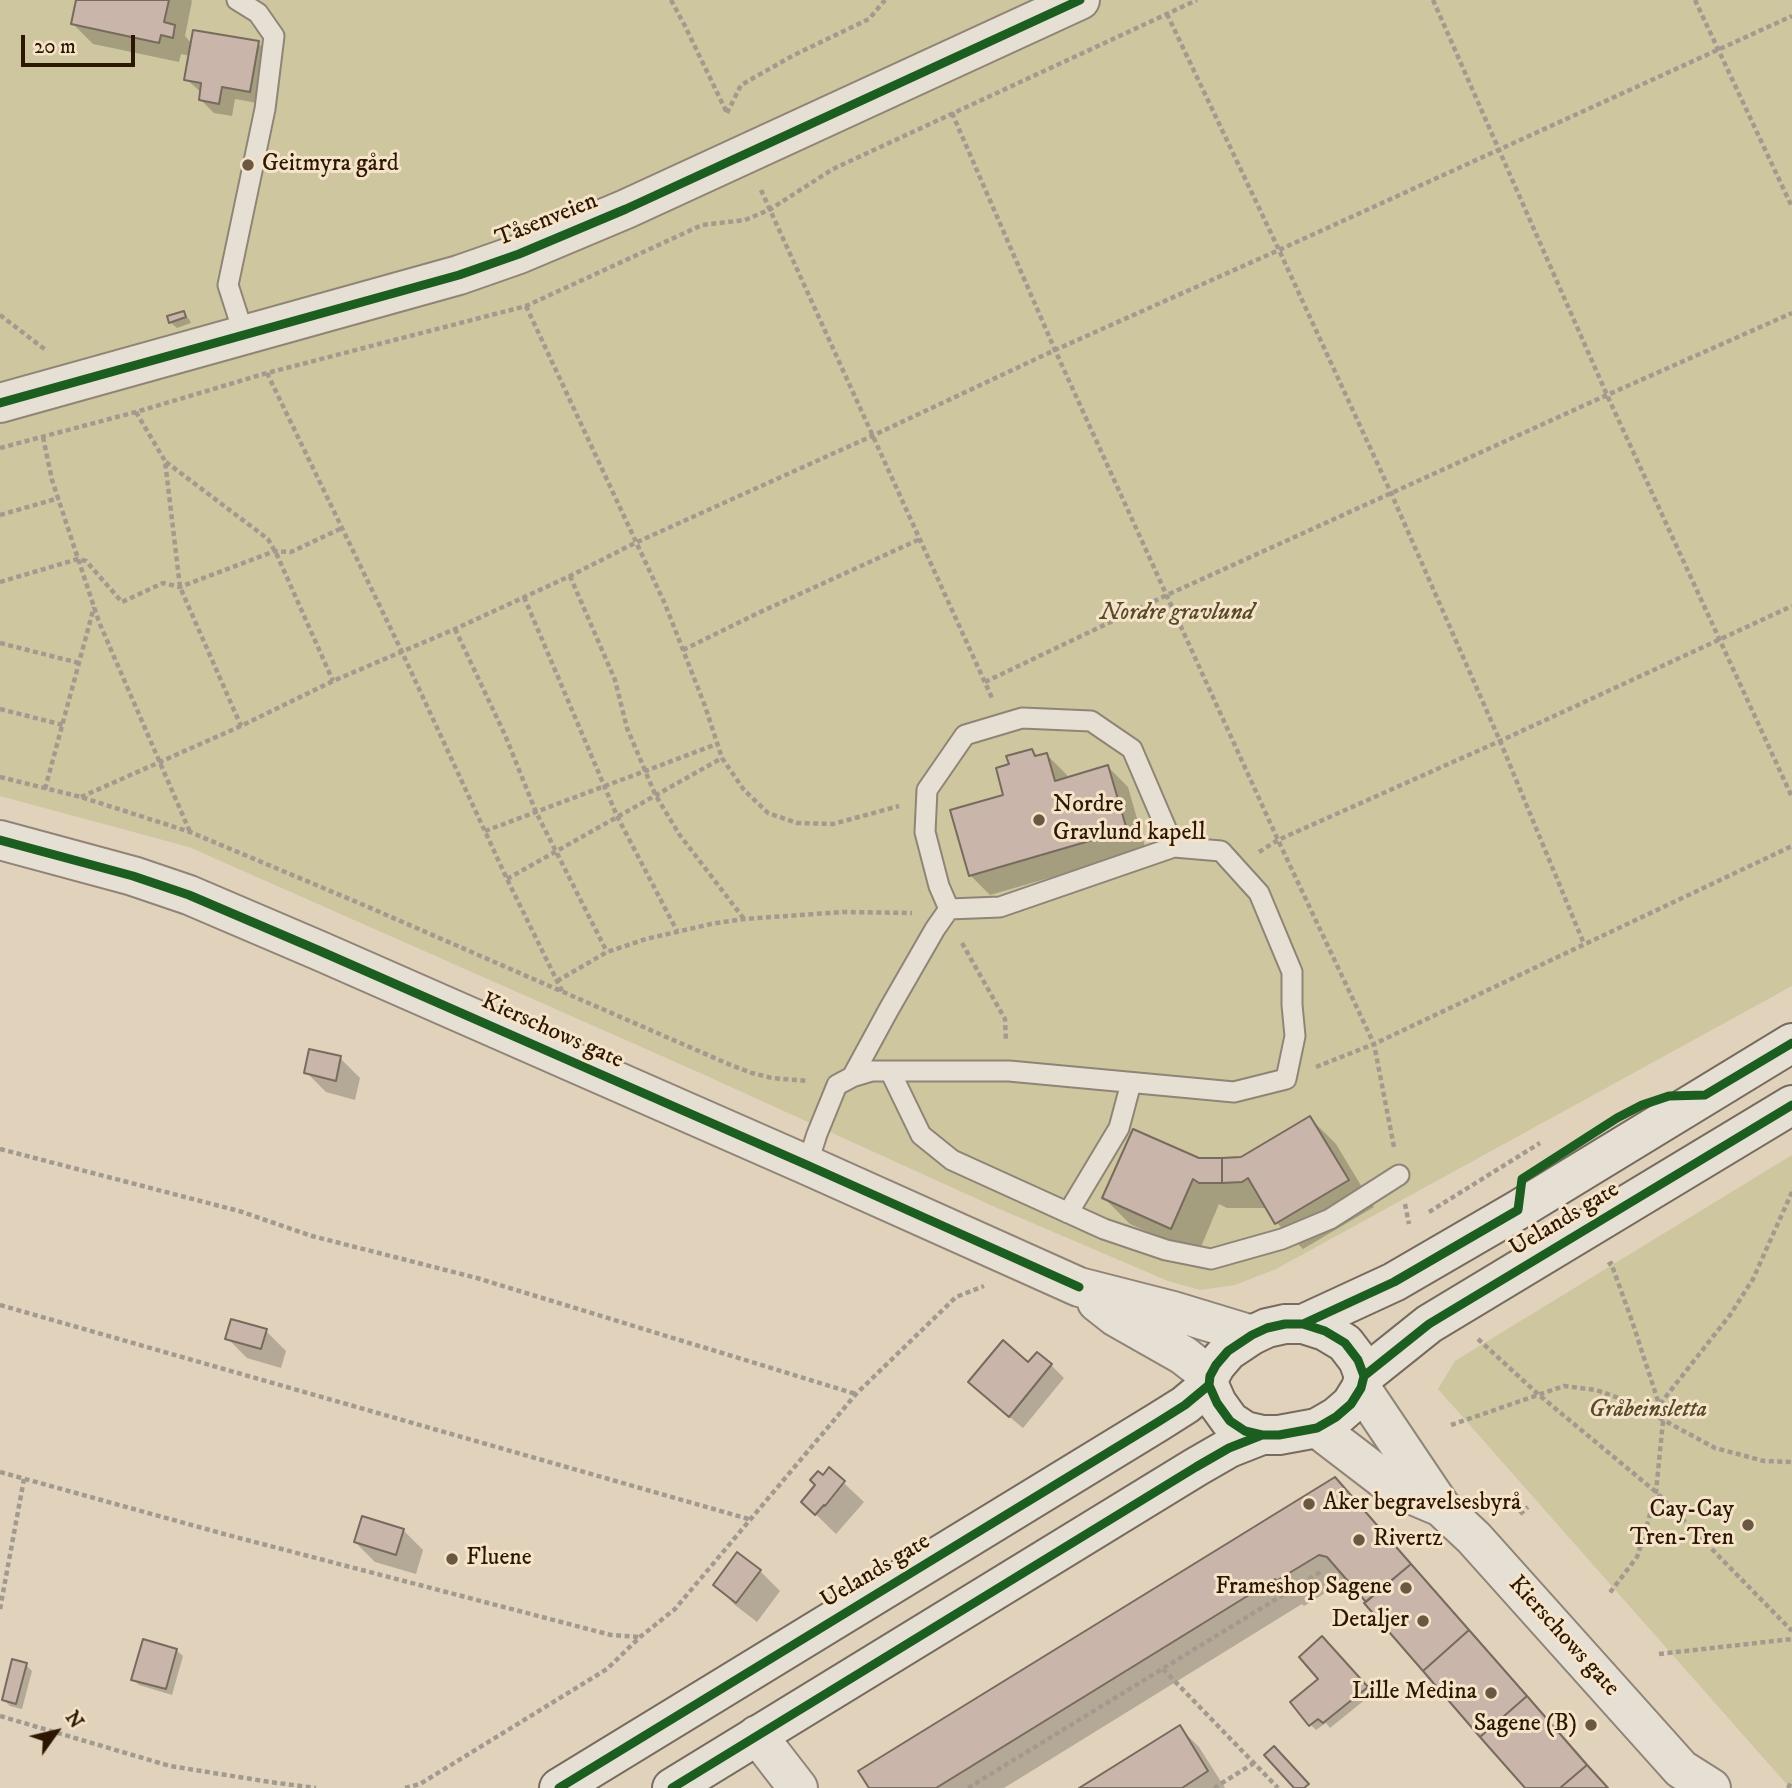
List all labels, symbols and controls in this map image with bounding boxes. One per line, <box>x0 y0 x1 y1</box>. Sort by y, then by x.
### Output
scale bar <box>24 21 138 65</box>
text: 20 m <box>34 34 76 60</box>
place label: Geitmyra gård <box>262 151 399 179</box>
marker: Geitmyra gård <box>240 157 256 173</box>
street label: Tåsenveien <box>492 188 602 254</box>
park label: Nordre gravlund <box>1100 600 1254 628</box>
place label: Nordre Gravlund kapell <box>1053 792 1206 848</box>
marker: Nordre Gravlund kapell <box>1031 812 1047 828</box>
street label: Kierschows gate <box>477 988 627 1076</box>
street label: Uelands gate <box>1505 1176 1625 1264</box>
park label: Gråbeinsletta <box>1589 1397 1707 1425</box>
place label: Aker begravelsesbyrå <box>1323 1490 1521 1518</box>
marker: Aker begravelsesbyrå <box>1301 1496 1317 1512</box>
place label: Cay-Cay Tren-Tren <box>1630 1497 1734 1553</box>
marker: Cay-Cay Tren-Tren <box>1740 1517 1756 1533</box>
place label: Rivertz <box>1373 1526 1443 1554</box>
street label: Uelands gate <box>816 1528 936 1616</box>
marker: Rivertz <box>1351 1532 1367 1548</box>
place label: Fluene <box>466 1545 532 1573</box>
marker: Fluene <box>444 1551 460 1567</box>
street label: Kierschows gate <box>1501 1571 1625 1703</box>
place label: Frameshop Sagene <box>1215 1574 1392 1602</box>
marker: Frameshop Sagene <box>1398 1580 1414 1596</box>
place label: Detaljer <box>1331 1607 1409 1635</box>
marker: Detaljer <box>1415 1613 1431 1629</box>
place label: Lille Medina <box>1352 1679 1477 1707</box>
marker: Lille Medina <box>1483 1685 1499 1701</box>
north arrow <box>21 1697 91 1767</box>
text: N <box>60 1707 88 1733</box>
place label: Sagene (B) <box>1474 1711 1577 1739</box>
marker: Sagene (B) <box>1583 1717 1599 1733</box>

